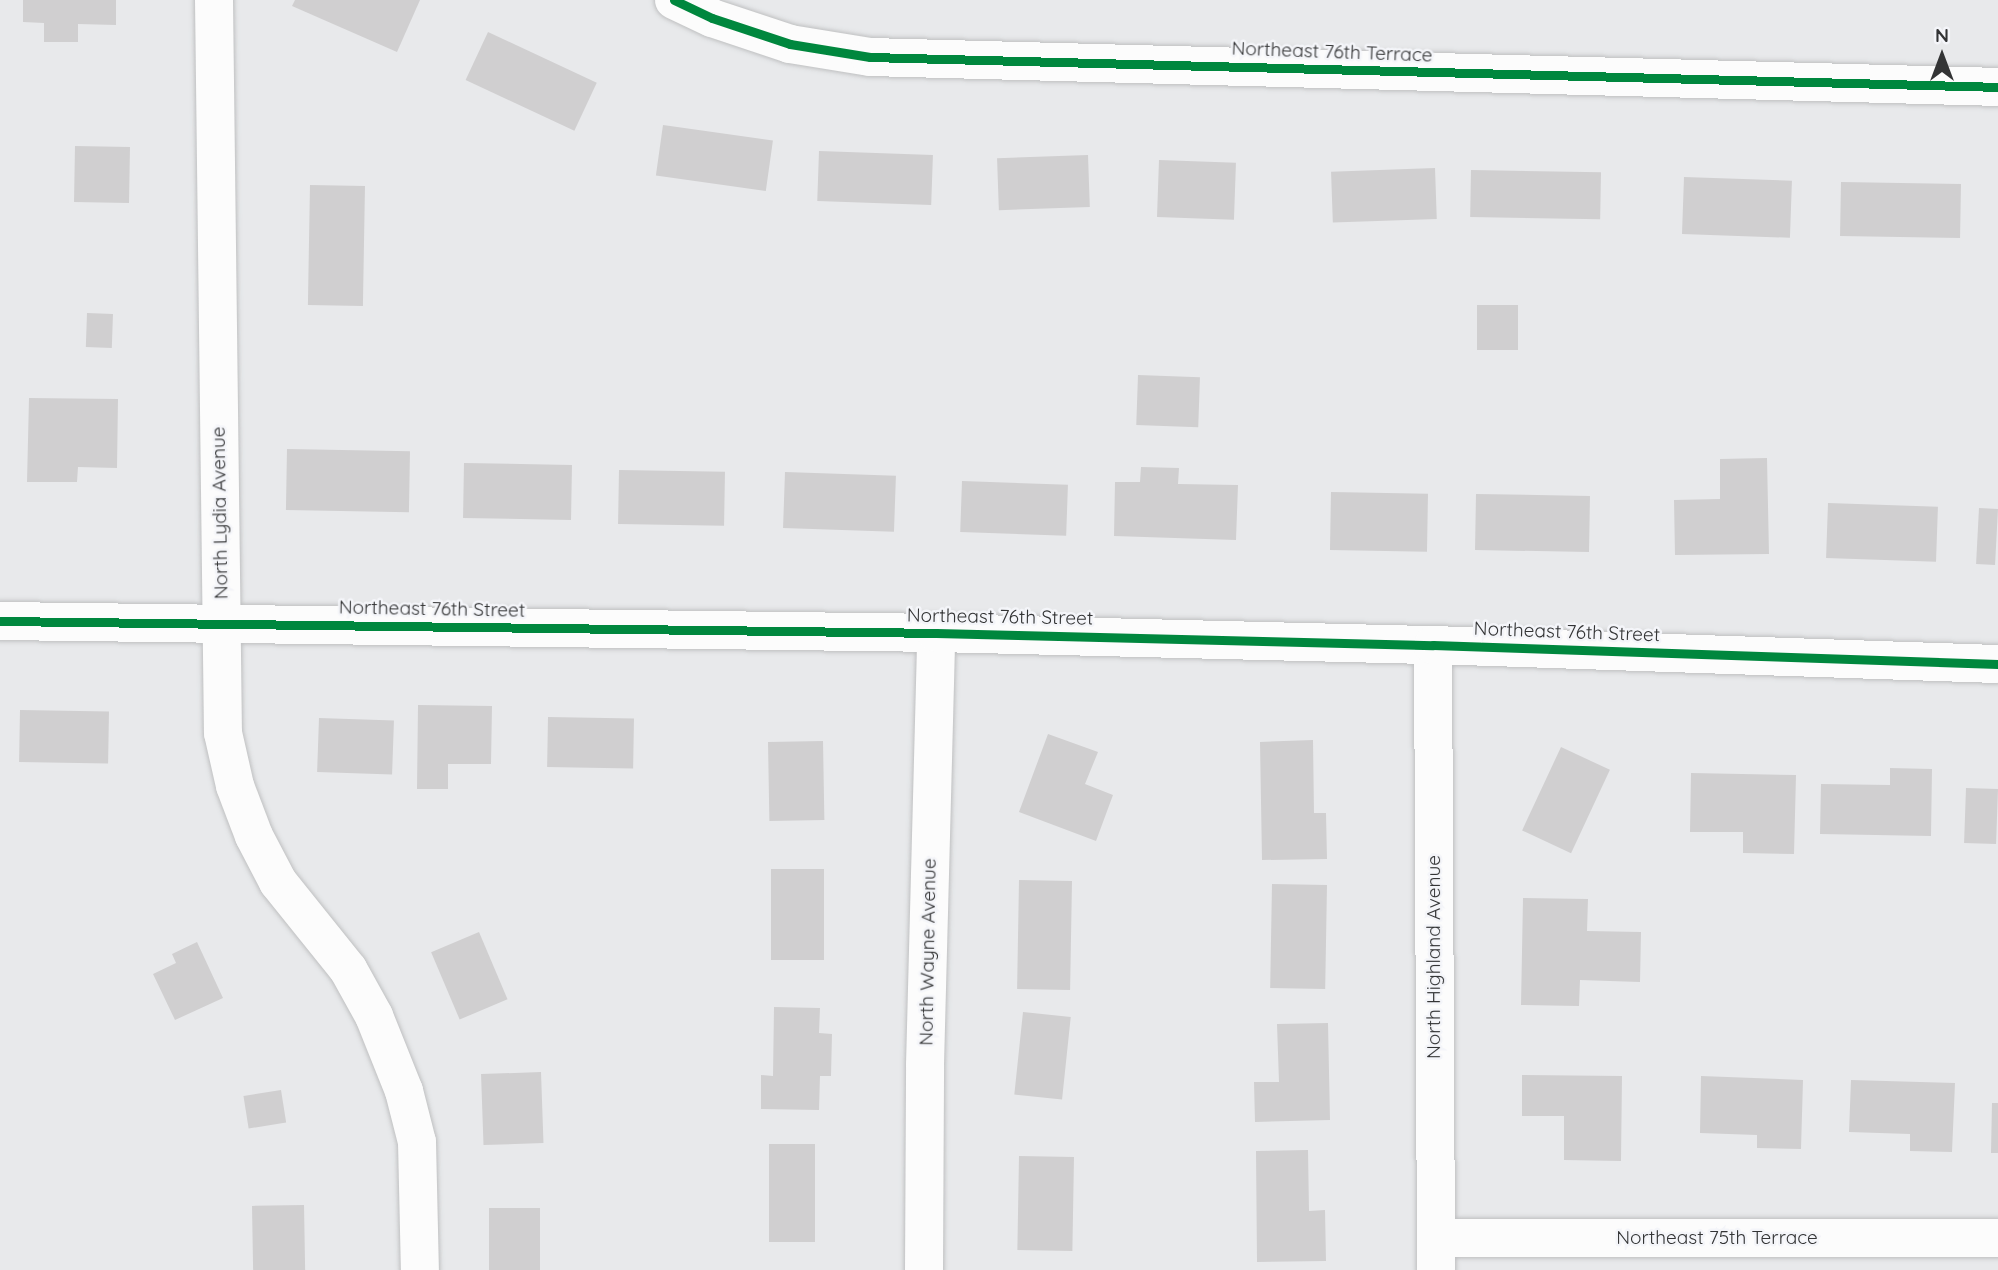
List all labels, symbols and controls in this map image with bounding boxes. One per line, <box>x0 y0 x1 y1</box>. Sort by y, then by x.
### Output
north arrow <box>1907 21 1977 91</box>
text: N <box>1935 23 1949 47</box>
street label: Northeast 76th Terrace <box>1231 37 1433 67</box>
street label: North Lydia Avenue <box>207 426 233 600</box>
street label: Northeast 76th Street <box>339 596 525 622</box>
street label: Northeast 76th Street <box>907 604 1093 630</box>
street label: Northeast 76th Street <box>1473 617 1661 647</box>
street label: North Highland Avenue <box>1423 855 1445 1059</box>
street label: North Wayne Avenue <box>915 858 941 1046</box>
street label: Northeast 75th Terrace <box>1616 1227 1818 1249</box>

